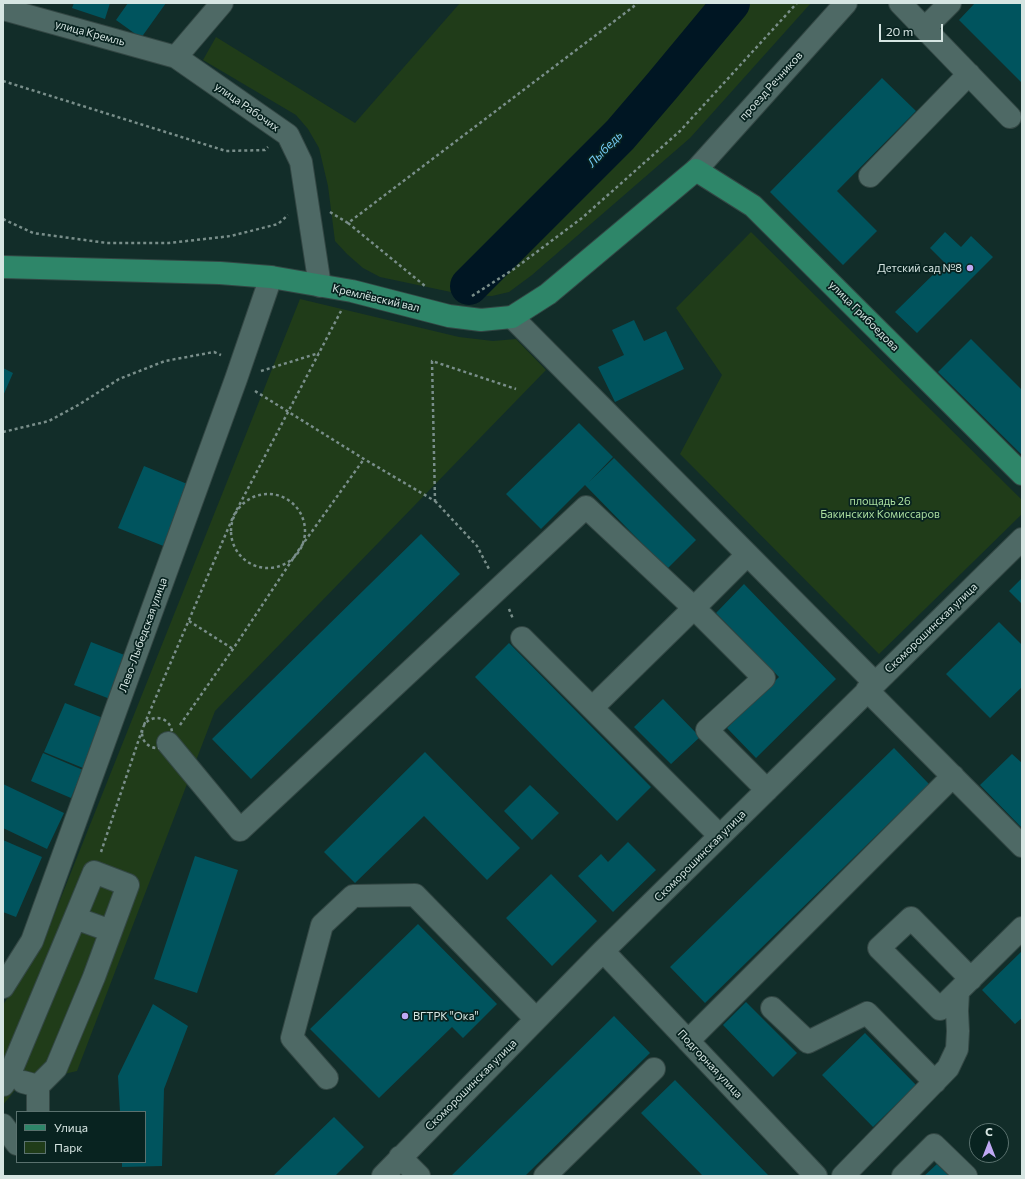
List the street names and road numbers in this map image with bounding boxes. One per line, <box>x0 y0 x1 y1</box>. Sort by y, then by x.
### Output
street label: улица Кремль <box>54 17 126 49</box>
street label: проезд Речников <box>737 49 805 123</box>
street label: улица Рабочих <box>212 80 282 134</box>
street label: улица Грибоедова <box>826 278 902 354</box>
street label: Кремлёвский вал <box>331 282 421 314</box>
street label: Лево-Лыбедская улица <box>116 576 170 694</box>
street label: Скоморошинская улица <box>882 580 980 676</box>
street label: Скоморошинская улица <box>652 808 748 904</box>
street label: Подгорная улица <box>675 1027 745 1101</box>
street label: Скоморошинская улица <box>423 1037 519 1133</box>

